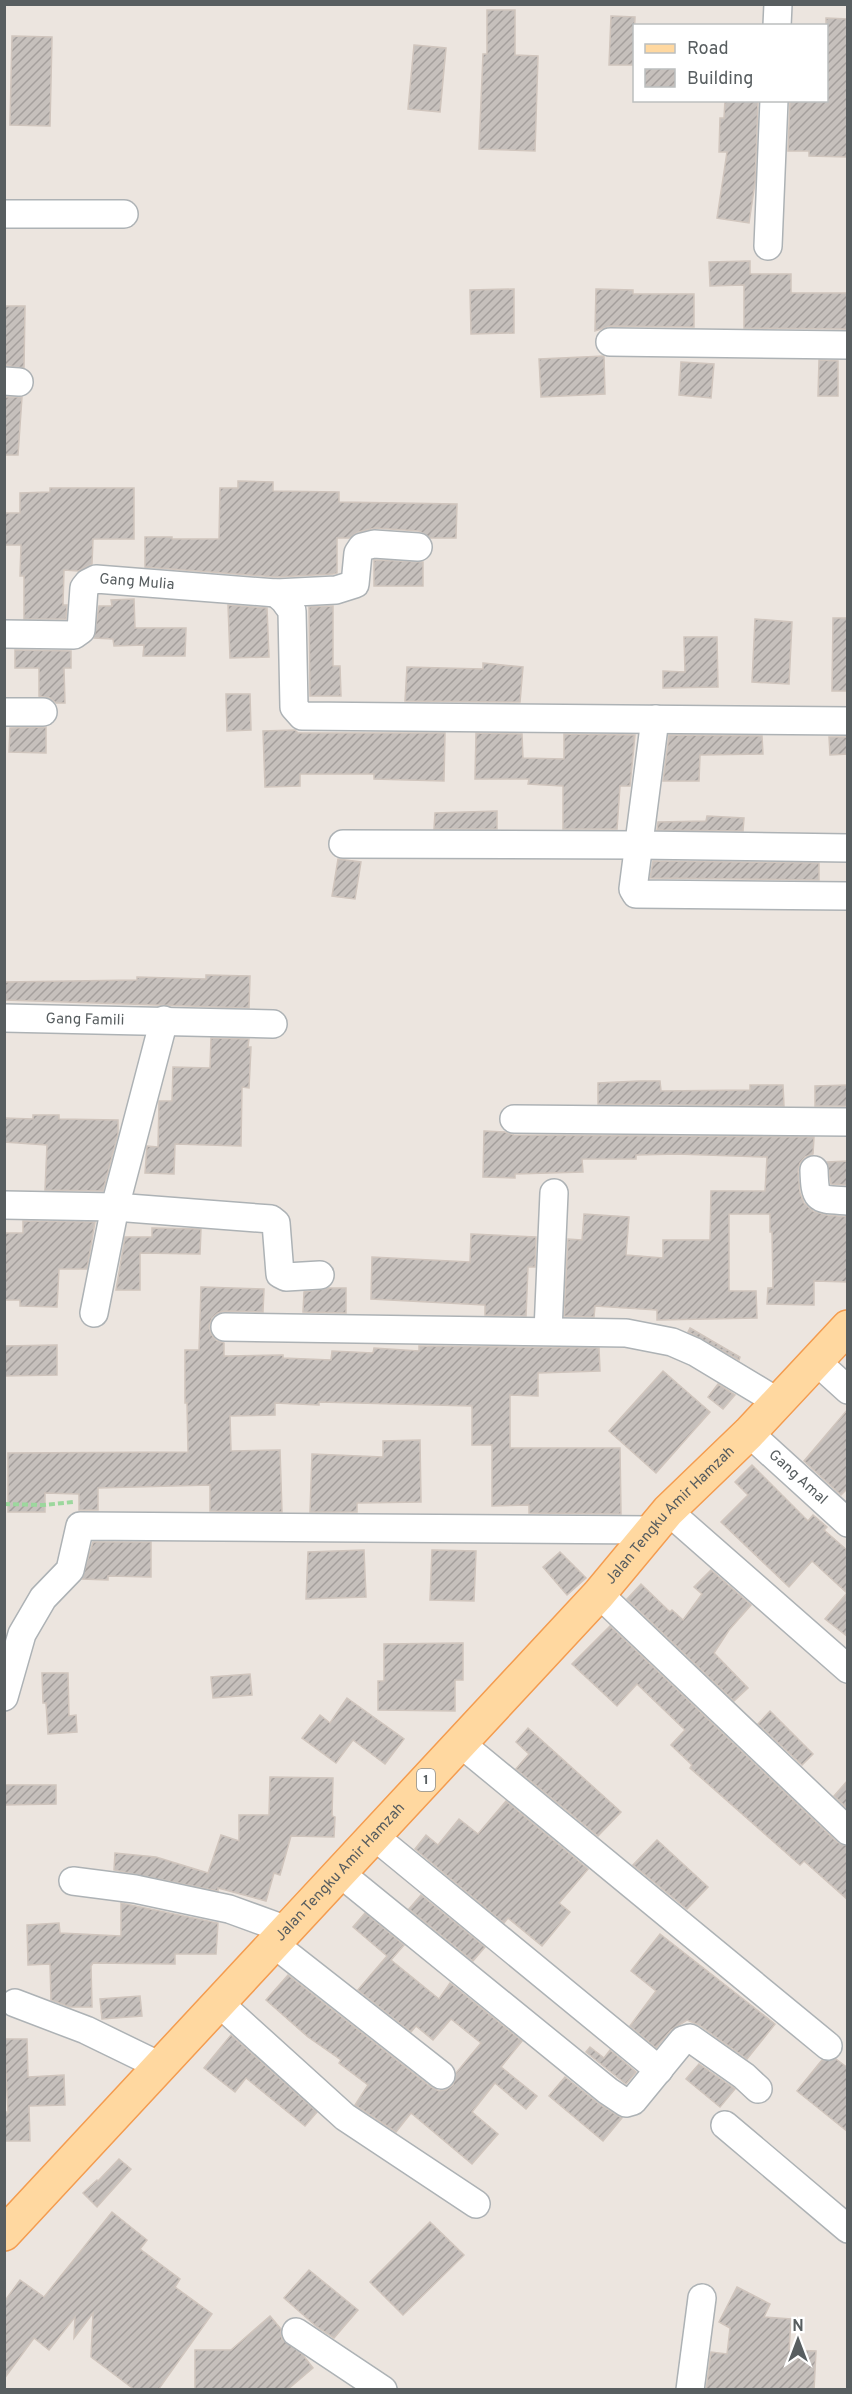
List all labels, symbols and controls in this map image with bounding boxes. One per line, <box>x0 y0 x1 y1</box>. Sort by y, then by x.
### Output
legend <box>633 24 828 102</box>
text: Road <box>687 38 729 61</box>
text: Building <box>687 68 753 91</box>
street label: Gang Mulia <box>99 570 175 595</box>
street label: Gang Famili <box>45 1009 125 1030</box>
street label: Jalan Tengku Amir Hamzah <box>601 1442 739 1589</box>
street label: Gang Amal <box>764 1446 831 1509</box>
road number: 1 <box>417 1769 435 1791</box>
street label: Jalan Tengku Amir Hamzah <box>271 1799 409 1945</box>
north arrow <box>768 2310 828 2370</box>
text: N <box>792 2317 804 2337</box>

